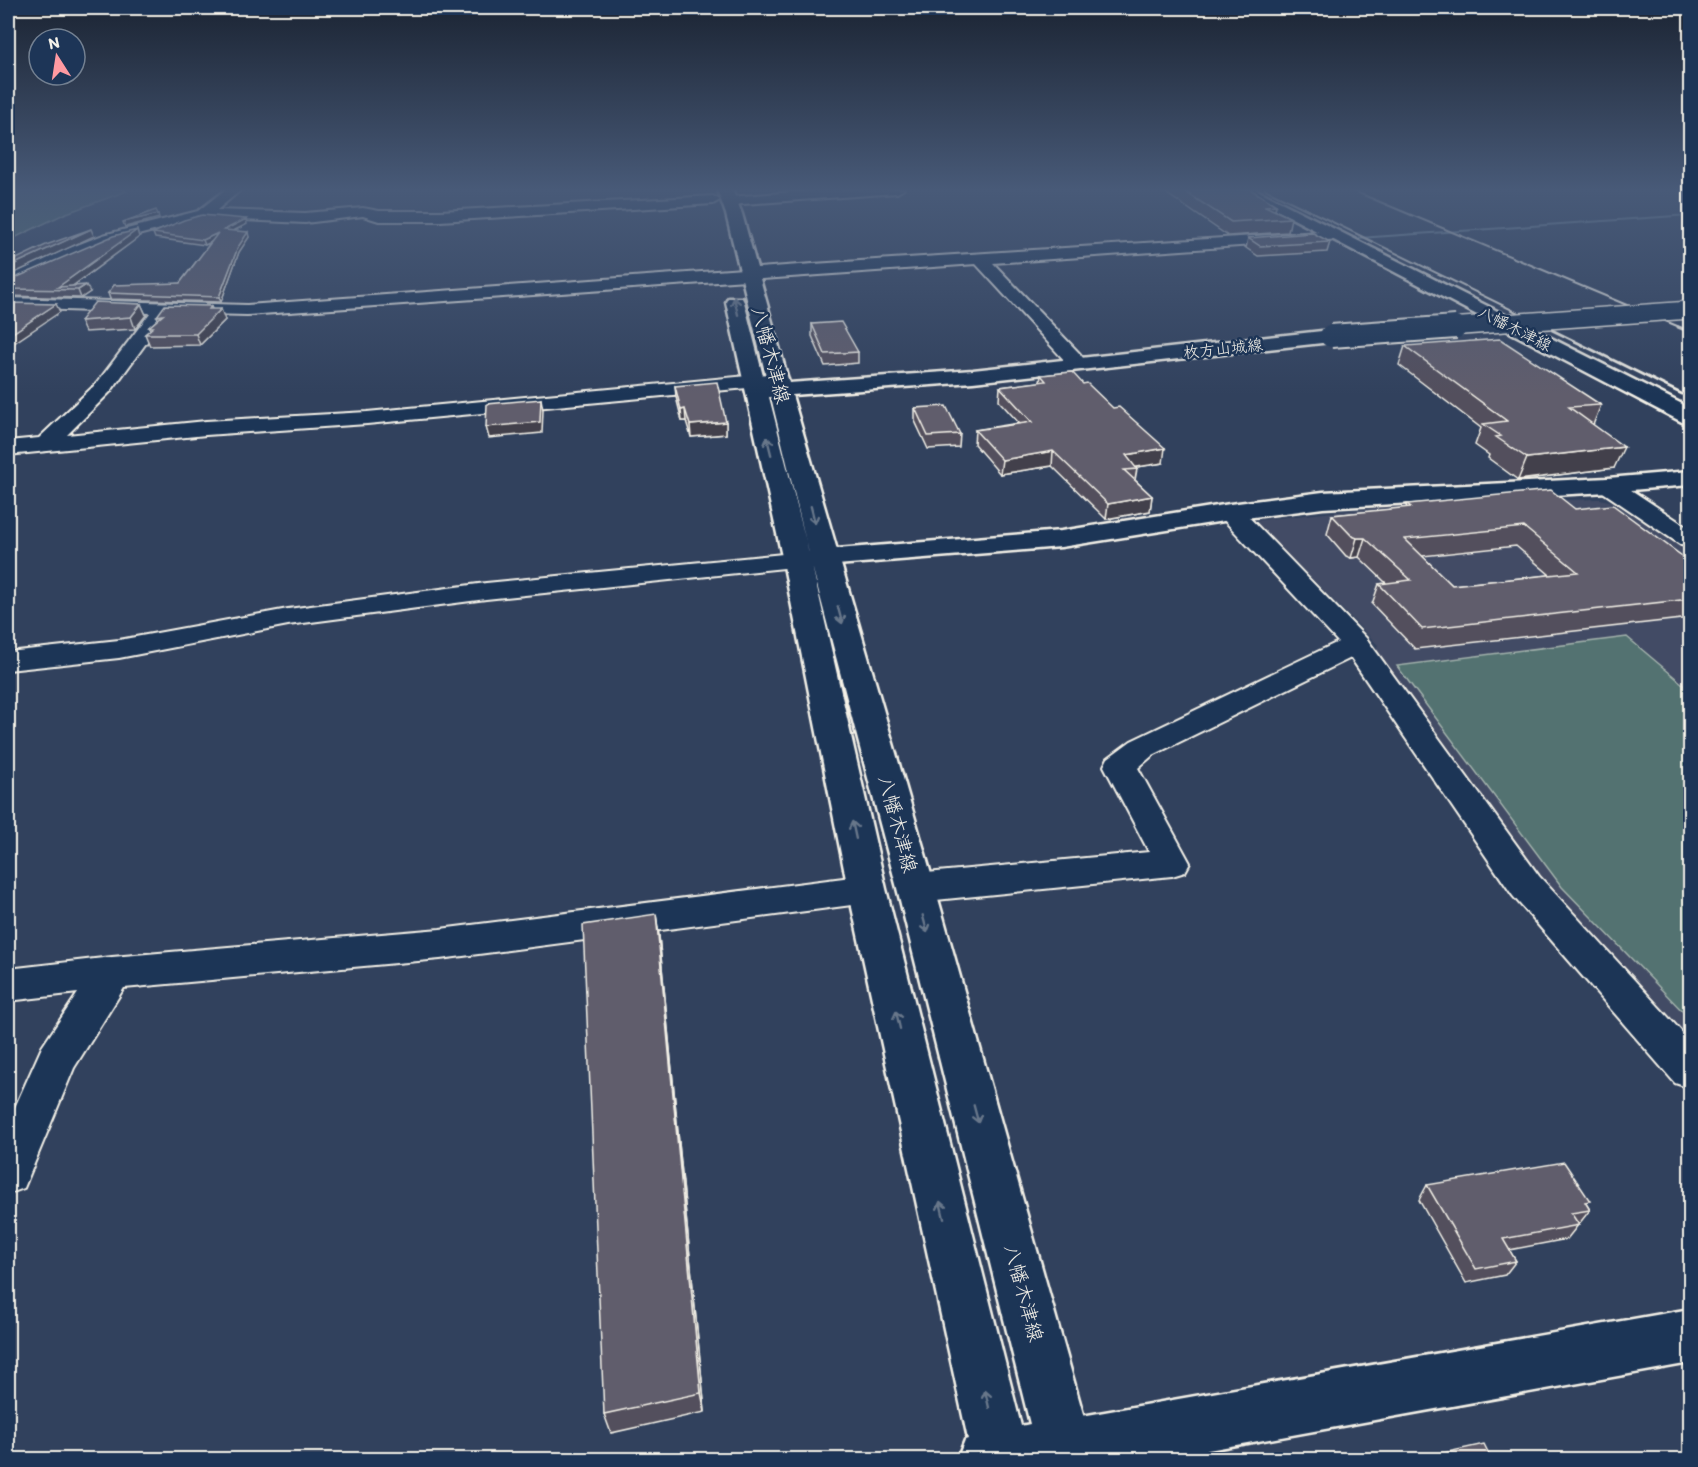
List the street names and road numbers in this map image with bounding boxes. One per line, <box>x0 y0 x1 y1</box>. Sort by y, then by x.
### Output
street label: 八幡木津線 <box>1475 302 1555 355</box>
street label: 八幡木津線 <box>746 304 796 406</box>
street label: 枚方山城線 <box>1182 335 1264 362</box>
street label: 八幡木津線 <box>873 773 923 875</box>
street label: 八幡木津線 <box>999 1242 1049 1344</box>

